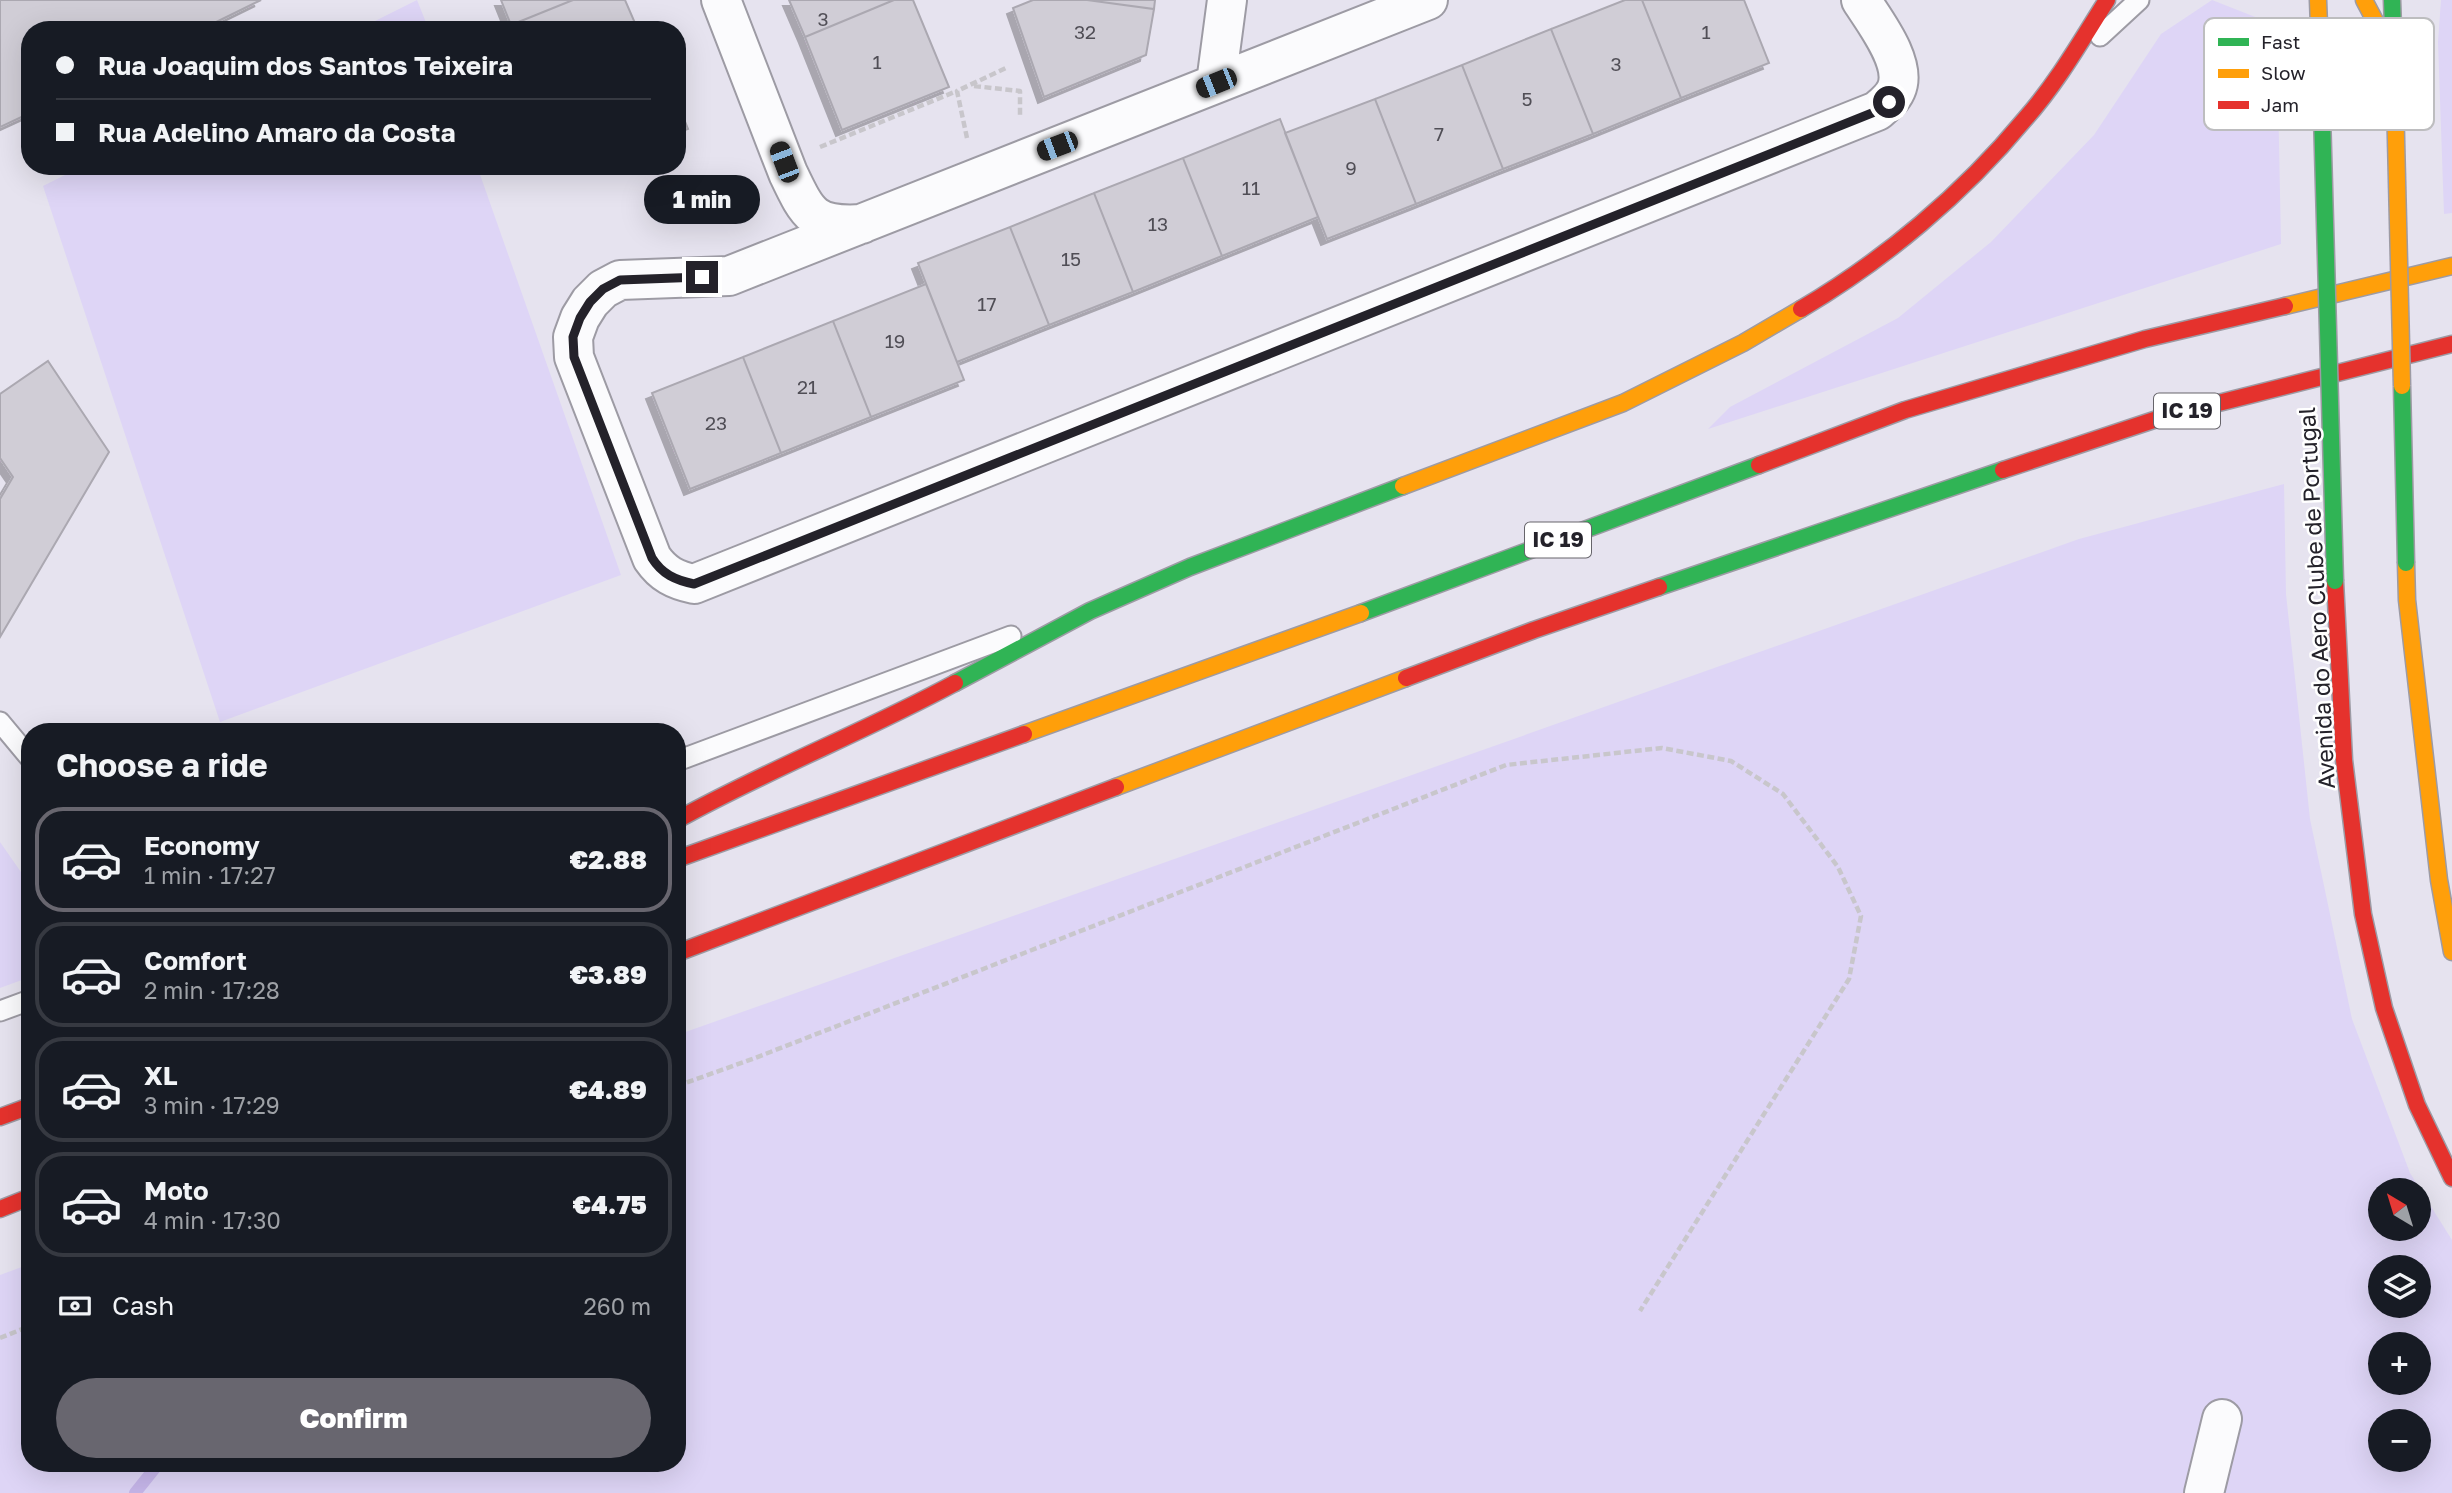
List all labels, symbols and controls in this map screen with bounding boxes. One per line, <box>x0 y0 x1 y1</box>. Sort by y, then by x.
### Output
house number: 3 <box>817 7 829 30</box>
legend <box>2204 18 2434 130</box>
house number: 32 <box>1074 20 1096 43</box>
house number: 1 <box>1701 20 1711 43</box>
text: Fast <box>2261 30 2300 53</box>
text: Rua Joaquim dos Santos Teixeira <box>98 50 513 81</box>
house number: 1 <box>872 50 882 73</box>
house number: 3 <box>1610 52 1622 75</box>
text: Slow <box>2261 61 2306 84</box>
car <box>1193 65 1240 101</box>
route start <box>1873 86 1905 118</box>
house number: 5 <box>1521 87 1533 110</box>
text: Jam <box>2261 93 2299 116</box>
text: Rua Adelino Amaro da Costa <box>98 117 456 148</box>
house number: 7 <box>1434 122 1444 145</box>
car <box>1034 129 1081 163</box>
car <box>767 139 802 185</box>
house number: 9 <box>1345 156 1357 179</box>
callout: 1 min <box>644 176 760 224</box>
house number: 11 <box>1242 176 1260 199</box>
text: 1 min <box>673 185 731 213</box>
house number: 13 <box>1148 212 1168 235</box>
house number: 15 <box>1061 247 1081 270</box>
route end <box>686 261 718 293</box>
house number: 17 <box>977 292 997 315</box>
house number: 19 <box>885 329 905 352</box>
house number: 21 <box>797 375 817 398</box>
road number: IC 19 <box>2154 394 2220 428</box>
street label: Avenida do Aero Clube de Portugal <box>2292 406 2340 790</box>
house number: 23 <box>705 411 727 434</box>
road number: IC 19 <box>1525 522 1591 558</box>
text: Choose a ride <box>56 746 268 784</box>
icon: car <box>60 828 123 891</box>
text: Economy <box>144 830 260 861</box>
text: €2.88 <box>570 844 647 875</box>
text: 1 min · 17:27 <box>144 861 276 889</box>
icon: car <box>60 943 123 1006</box>
text: Comfort <box>144 945 247 976</box>
text: €3.89 <box>569 959 647 990</box>
text: 2 min · 17:28 <box>144 976 280 1004</box>
icon: car <box>60 1058 123 1121</box>
text: XL <box>144 1060 178 1091</box>
text: €4.89 <box>569 1074 647 1105</box>
text: 3 min · 17:29 <box>144 1091 280 1119</box>
icon: car <box>60 1173 123 1236</box>
text: Moto <box>144 1175 209 1206</box>
north arrow <box>2368 1178 2431 1241</box>
map controls <box>2368 1178 2431 1472</box>
text: €4.75 <box>573 1189 647 1220</box>
text: 4 min · 17:30 <box>144 1206 281 1234</box>
button: layers <box>2368 1255 2431 1318</box>
icon: cash <box>56 1287 94 1325</box>
text: Cash <box>112 1290 174 1321</box>
text: 260 m <box>583 1292 651 1320</box>
button: + <box>2368 1332 2431 1395</box>
button: Confirm <box>56 1378 651 1458</box>
button: − <box>2368 1409 2431 1472</box>

